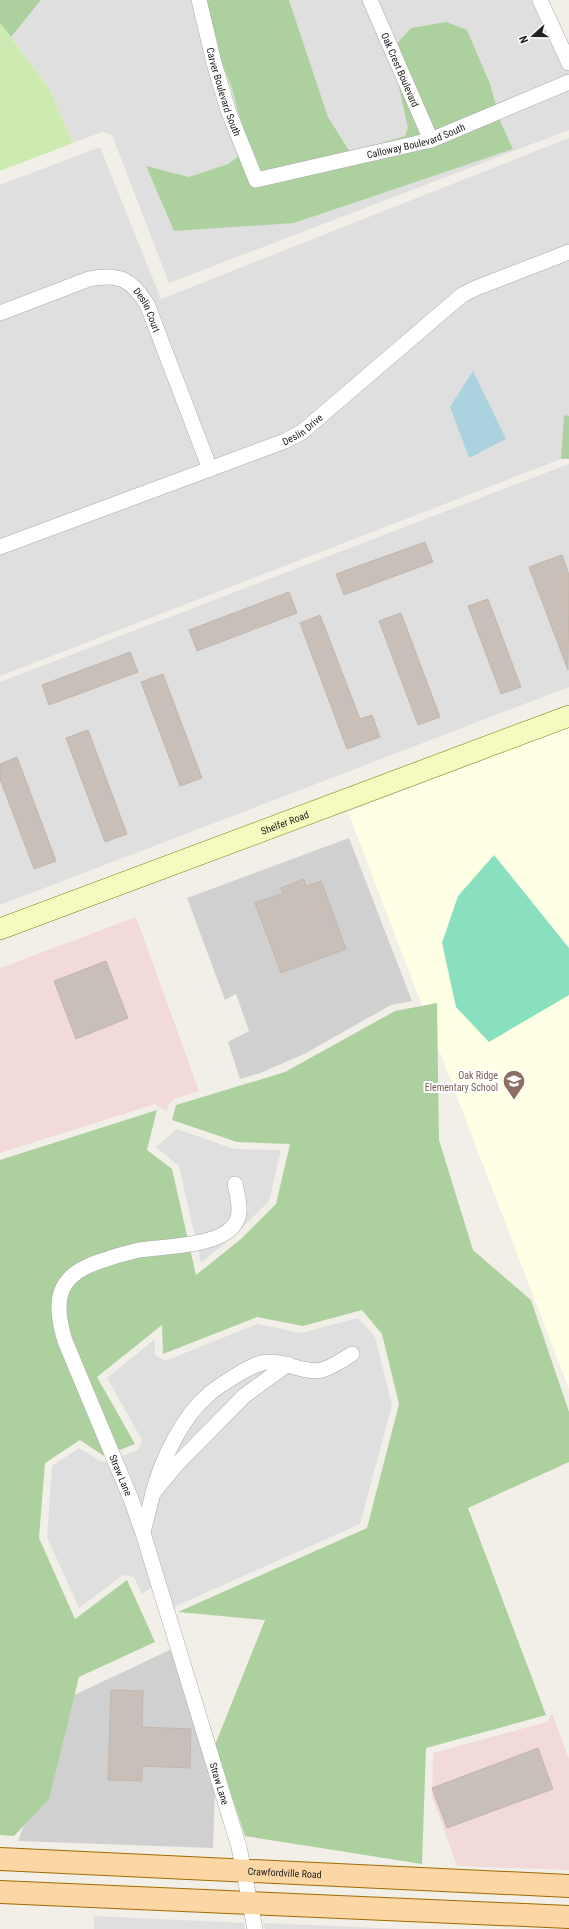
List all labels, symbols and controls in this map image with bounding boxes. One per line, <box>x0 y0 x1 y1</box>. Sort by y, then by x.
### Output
north arrow <box>513 16 553 56</box>
street label: Oak Crest Boulevard <box>379 31 421 109</box>
text: N <box>517 34 531 45</box>
street label: Carver Boulevard South <box>204 46 243 138</box>
street label: Calloway Boulevard South <box>366 121 467 161</box>
street label: Deslin Court <box>131 286 162 334</box>
street label: Deslin Drive <box>281 412 325 447</box>
street label: Shelfer Road <box>259 809 310 837</box>
school or university icon: Oak Ridge Elementary School <box>501 1068 527 1101</box>
place label: Oak Ridge Elementary School <box>425 1070 498 1093</box>
street label: Straw Lane <box>107 1453 134 1498</box>
street label: Straw Lane <box>207 1761 231 1806</box>
street label: Crawfordville Road <box>247 1866 322 1880</box>

